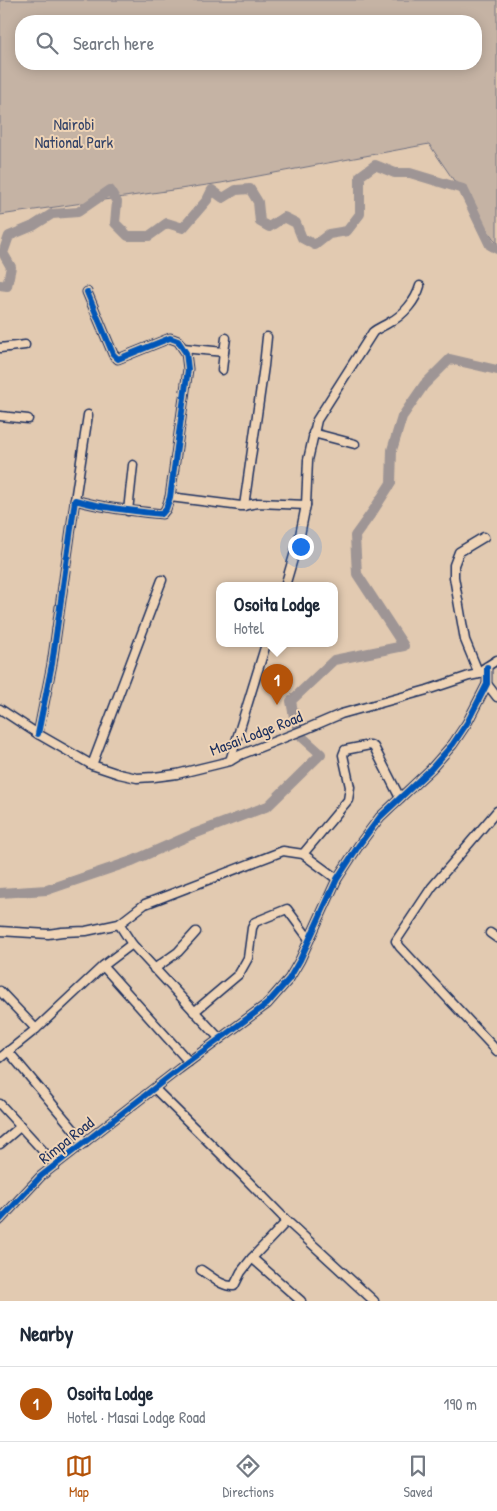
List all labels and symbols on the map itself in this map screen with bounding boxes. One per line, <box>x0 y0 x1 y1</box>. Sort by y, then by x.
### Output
park label: Nairobi National Park <box>35 113 114 153</box>
your location <box>288 534 314 560</box>
pin: 1 <box>261 664 293 705</box>
street label: Masai Lodge Road <box>207 705 305 761</box>
street label: Rimpa Road <box>34 1111 98 1169</box>

